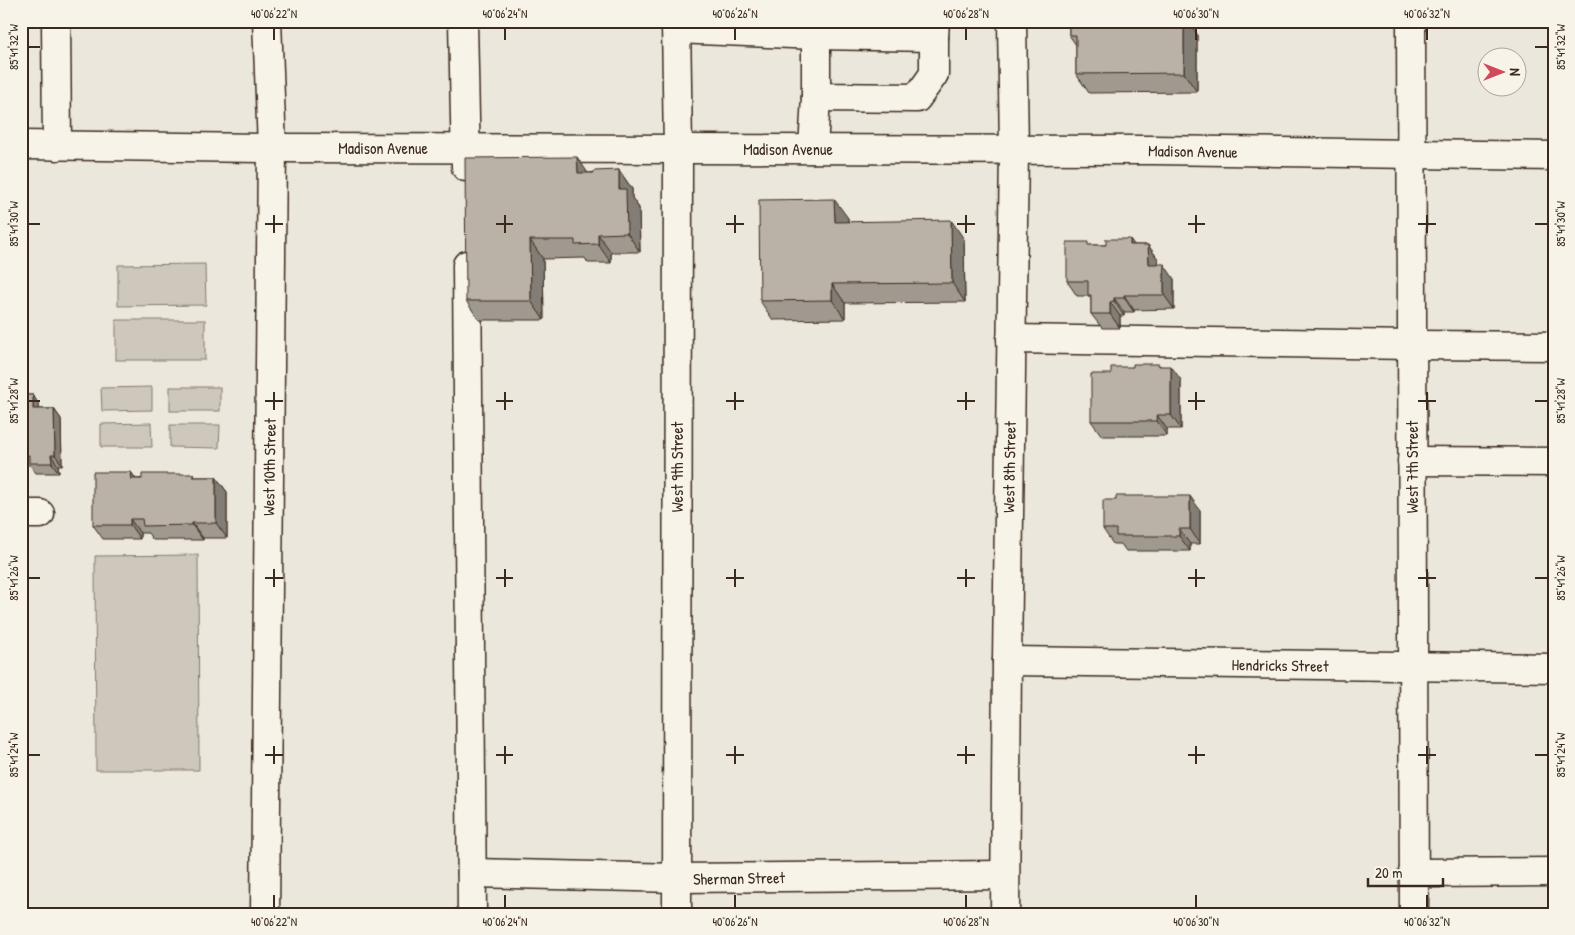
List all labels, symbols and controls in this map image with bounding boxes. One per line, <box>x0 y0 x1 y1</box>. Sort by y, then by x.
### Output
text: 40°06'22"N <box>251 5 297 22</box>
text: 40°06'24"N <box>483 5 527 22</box>
text: 40°06'26"N <box>712 5 758 22</box>
text: 40°06'28"N <box>943 5 989 22</box>
text: 40°06'30"N <box>1173 5 1219 22</box>
text: 40°06'32"N <box>1404 5 1450 22</box>
text: 85°41'32"W <box>5 23 22 70</box>
text: 85°41'32"W <box>1552 23 1569 70</box>
north arrow <box>1478 48 1528 98</box>
text: N <box>1506 68 1525 76</box>
street label: Madison Avenue <box>338 137 428 159</box>
street label: Madison Avenue <box>743 138 833 160</box>
street label: Madison Avenue <box>1148 139 1239 163</box>
text: 85°41'30"W <box>5 201 22 247</box>
text: 85°41'30"W <box>1552 201 1569 247</box>
text: 85°41'28"W <box>5 378 22 424</box>
text: 85°41'28"W <box>1552 378 1569 424</box>
street label: West 10th Street <box>257 417 281 516</box>
street label: West 8th Street <box>997 420 1021 513</box>
street label: West 7th Street <box>1401 420 1423 513</box>
street label: West 9th Street <box>666 421 688 512</box>
text: 85°41'26"W <box>5 555 22 601</box>
text: 85°41'26"W <box>1552 555 1569 601</box>
street label: Hendricks Street <box>1231 653 1329 677</box>
text: 85°41'24"W <box>5 732 22 778</box>
text: 85°41'24"W <box>1552 732 1569 778</box>
scale bar <box>1368 855 1442 887</box>
text: 20 m <box>1375 862 1402 883</box>
street label: Sherman Street <box>693 866 786 890</box>
text: 40°06'22"N <box>251 913 297 930</box>
text: 40°06'24"N <box>483 913 527 930</box>
text: 40°06'26"N <box>712 913 758 930</box>
text: 40°06'28"N <box>943 913 989 930</box>
text: 40°06'30"N <box>1173 913 1219 930</box>
text: 40°06'32"N <box>1404 913 1450 930</box>

